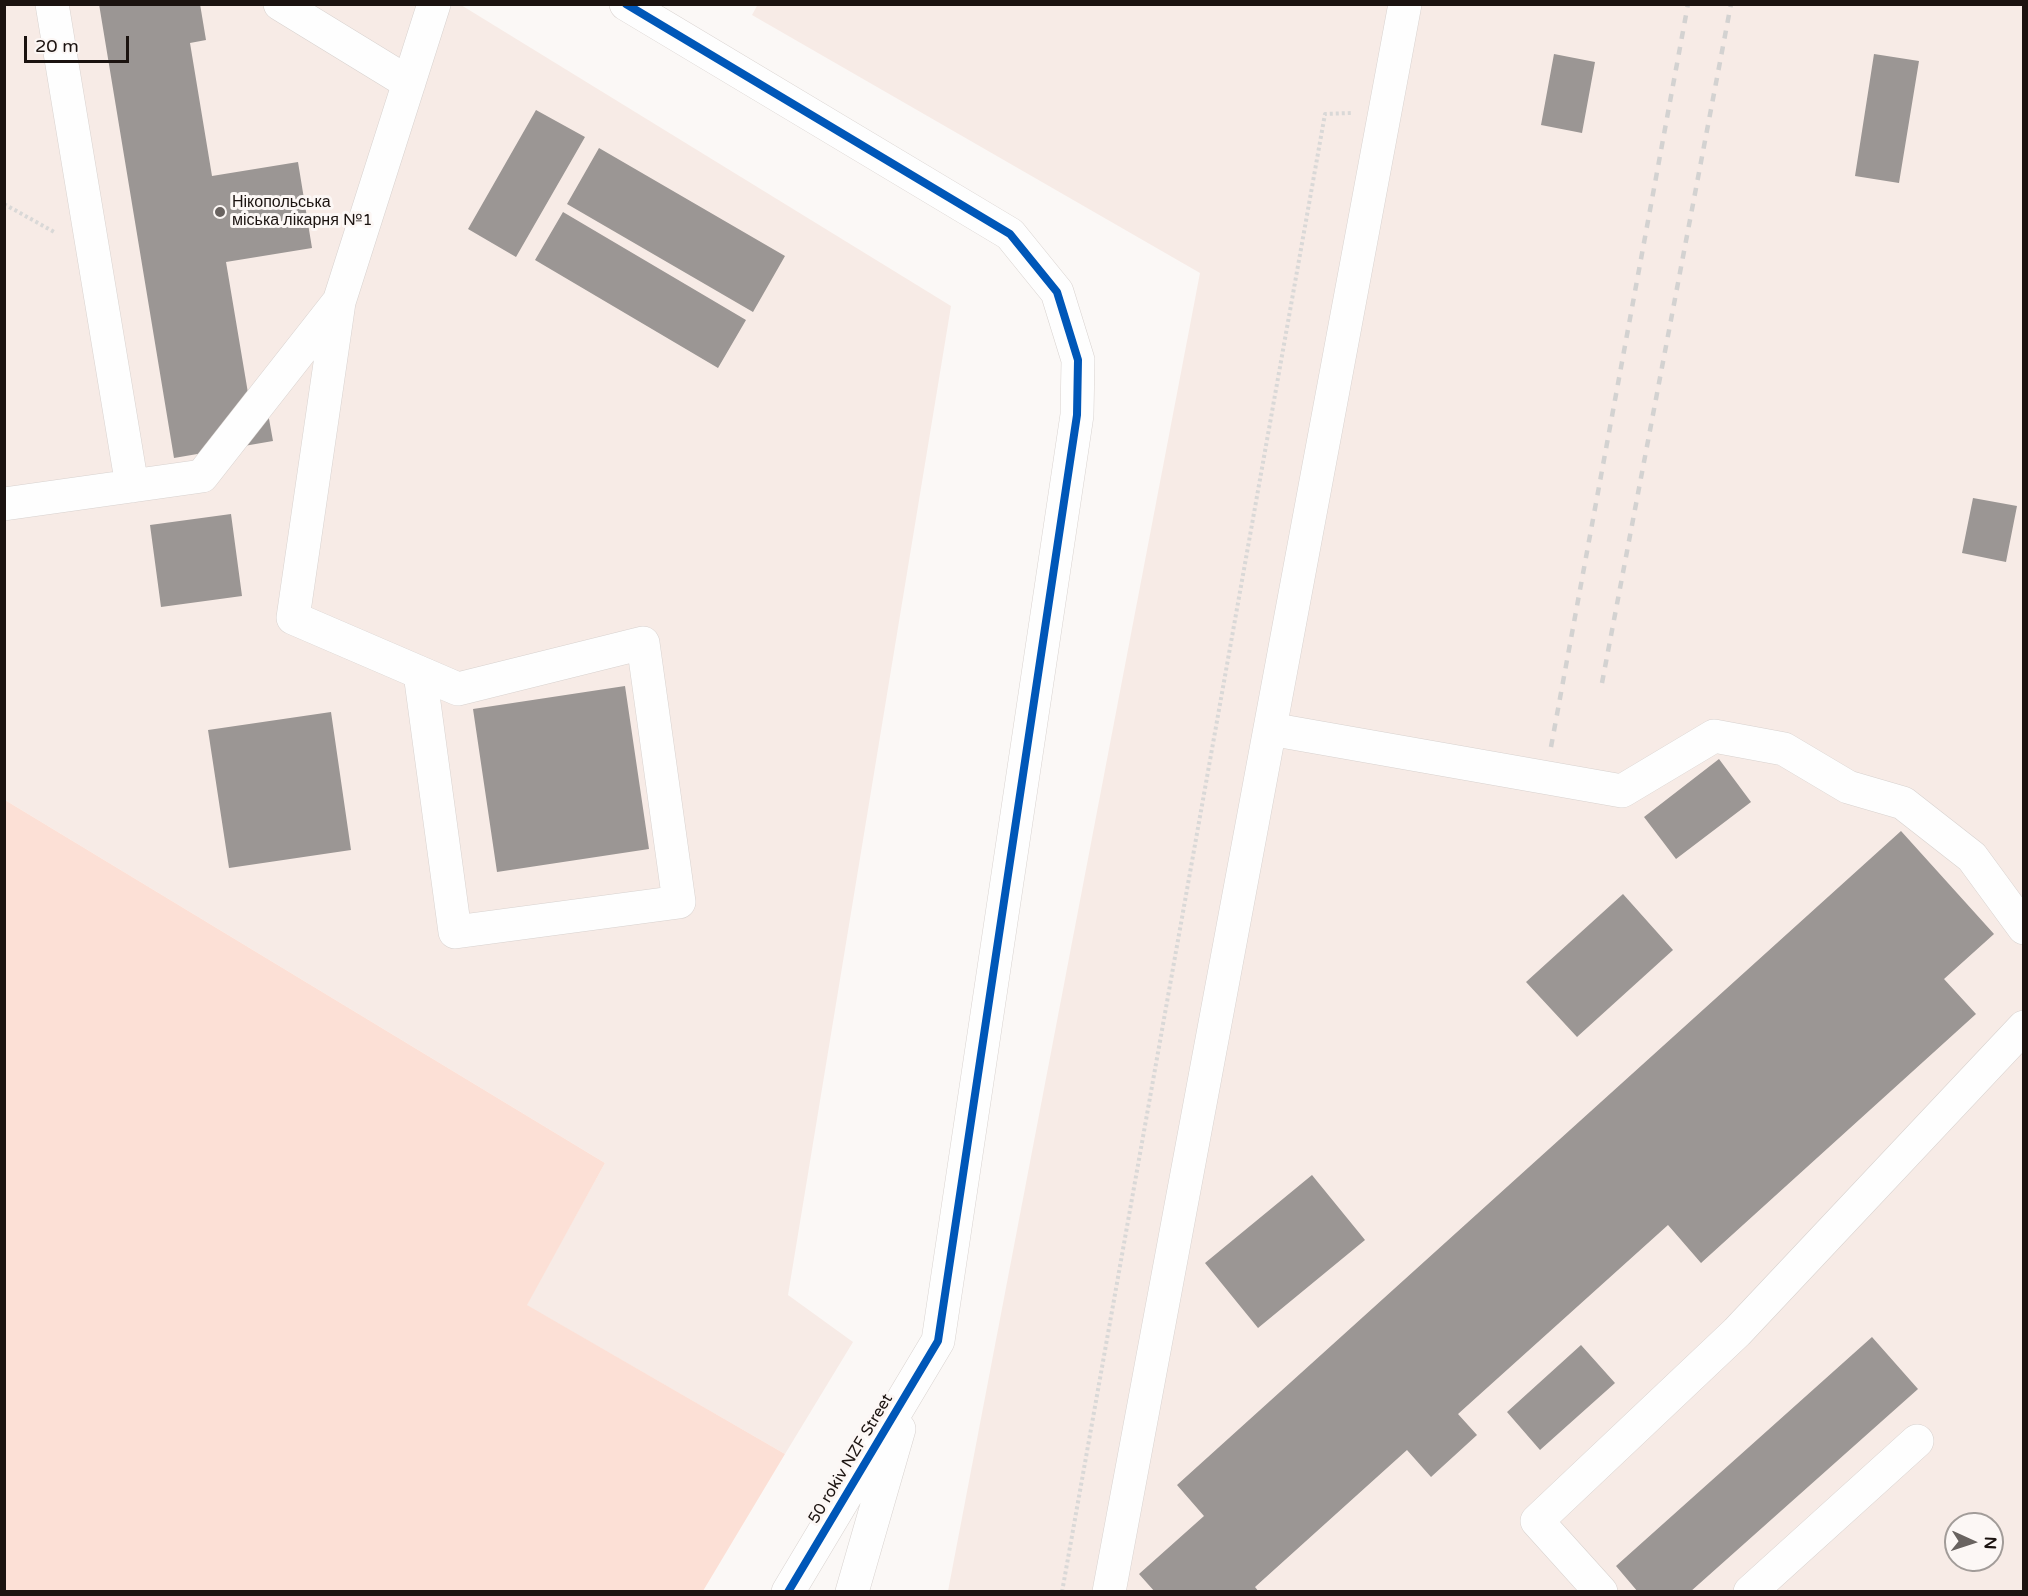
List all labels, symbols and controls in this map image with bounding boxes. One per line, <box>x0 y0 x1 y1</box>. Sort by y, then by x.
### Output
scale bar <box>27 24 132 62</box>
text: 20 m <box>35 35 79 57</box>
place label: Нікопольська міська лікарня №1 <box>232 193 373 231</box>
marker: Нікопольська міська лікарня №1 <box>213 205 227 219</box>
street label: 50 rokiv NZF Street <box>805 1391 897 1527</box>
north arrow <box>1944 1512 2004 1572</box>
text: N <box>1980 1536 2000 1550</box>

